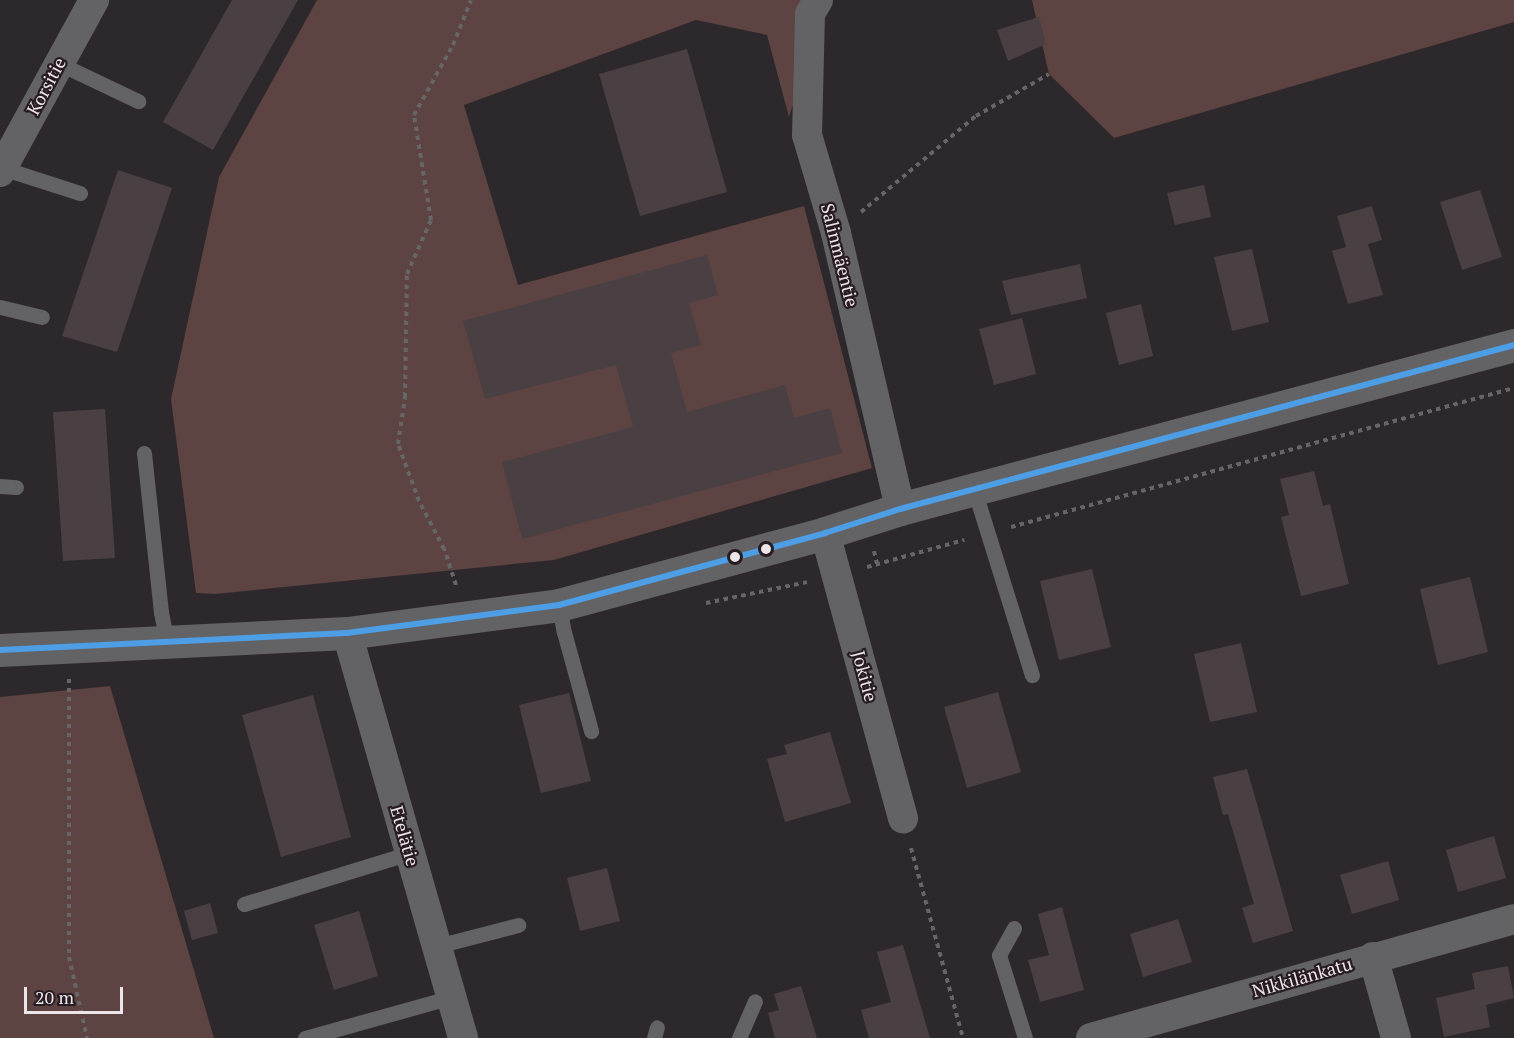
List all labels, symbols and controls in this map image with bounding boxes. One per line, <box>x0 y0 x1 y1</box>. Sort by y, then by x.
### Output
street label: Korsitie <box>22 54 70 118</box>
street label: Salinmäentie <box>817 201 863 309</box>
unlabelled marker <box>760 543 772 555</box>
unlabelled marker <box>729 551 741 563</box>
street label: Jokitie <box>848 648 882 704</box>
street label: Etelätie <box>386 803 424 869</box>
street label: Nikkilänkatu <box>1249 952 1355 1002</box>
scale bar <box>27 975 126 1013</box>
text: 20 m <box>35 985 74 1009</box>

